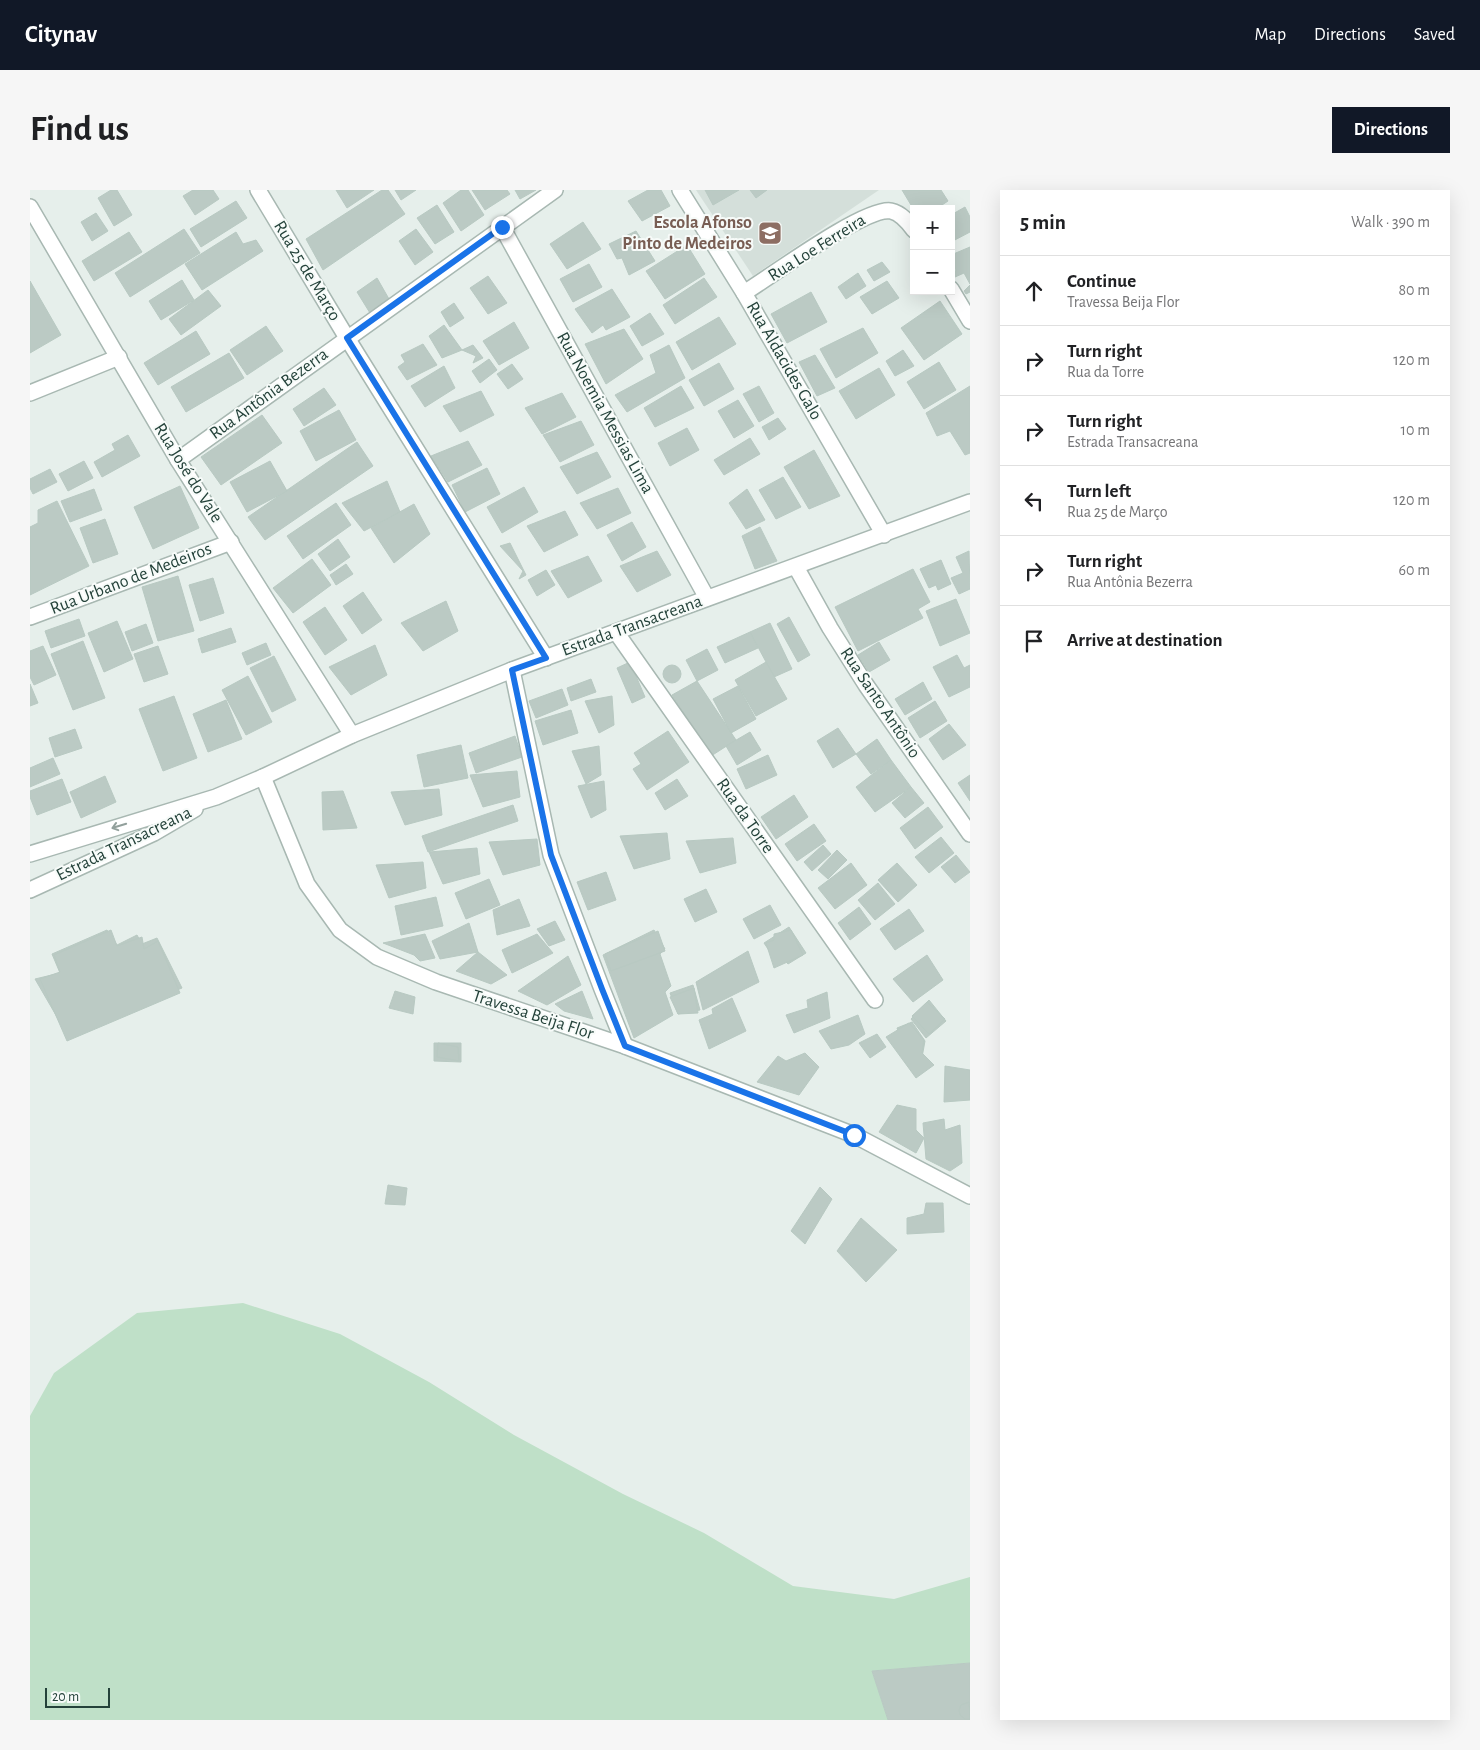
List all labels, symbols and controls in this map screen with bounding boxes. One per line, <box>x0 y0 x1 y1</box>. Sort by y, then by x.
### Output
text: Citynav <box>25 23 97 47</box>
text: Map <box>1255 26 1286 44</box>
text: Directions <box>1314 26 1386 44</box>
text: Saved <box>1414 26 1455 44</box>
button: Directions <box>1332 107 1450 153</box>
text: Find us <box>30 112 129 147</box>
map controls <box>910 205 955 295</box>
button: + <box>910 205 955 250</box>
street label: Rua Loe Ferreira <box>765 211 869 285</box>
text: 5 min <box>1020 212 1066 233</box>
place label: Escola Afonso Pinto de Medeiros <box>622 214 752 253</box>
text: Walk · 390 m <box>1351 214 1430 230</box>
route end <box>491 216 514 239</box>
street label: Rua 25 de Março <box>270 218 344 324</box>
school or university icon: Escola Afonso Pinto de Medeiros <box>757 220 783 246</box>
button: − <box>910 250 955 295</box>
text: Continue <box>1067 272 1136 291</box>
icon: ahead <box>1020 277 1048 305</box>
text: 80 m <box>1399 282 1430 298</box>
text: Travessa Beija Flor <box>1067 294 1180 310</box>
street label: Rua Aldacides Galo <box>743 299 825 423</box>
street label: Rua Noemia Messias Lima <box>553 329 657 497</box>
text: Turn right <box>1067 342 1142 361</box>
street label: Rua Antônia Bezerra <box>206 345 332 443</box>
icon: right <box>1020 347 1048 375</box>
text: 120 m <box>1393 352 1430 368</box>
text: Rua da Torre <box>1067 364 1144 380</box>
text: Turn right <box>1067 412 1142 431</box>
icon: right <box>1020 417 1048 445</box>
street label: Rua José do Vale <box>150 420 226 526</box>
text: 10 m <box>1401 422 1430 438</box>
text: Estrada Transacreana <box>1067 434 1198 450</box>
text: Turn left <box>1067 482 1131 501</box>
icon: left <box>1020 487 1048 515</box>
text: 120 m <box>1393 492 1430 508</box>
text: Rua 25 de Março <box>1067 504 1168 520</box>
street label: Rua Urbano de Medeiros <box>48 540 214 618</box>
text: Turn right <box>1067 552 1142 571</box>
icon: right <box>1020 557 1048 585</box>
text: 60 m <box>1399 562 1430 578</box>
text: Rua Antônia Bezerra <box>1067 574 1193 590</box>
street label: Estrada Transacreana <box>559 592 705 660</box>
icon: arrive <box>1020 627 1048 655</box>
text: Arrive at destination <box>1067 631 1223 650</box>
street label: Rua Santo Antônio <box>836 644 924 762</box>
street label: Rua da Torre <box>713 775 777 857</box>
street label: Estrada Transacreana <box>54 803 194 885</box>
one-way arrow <box>112 821 128 831</box>
street label: Travessa Beija Flor <box>470 987 596 1043</box>
route start <box>843 1124 866 1147</box>
scale bar <box>45 1685 110 1708</box>
text: 20 m <box>52 1690 79 1704</box>

